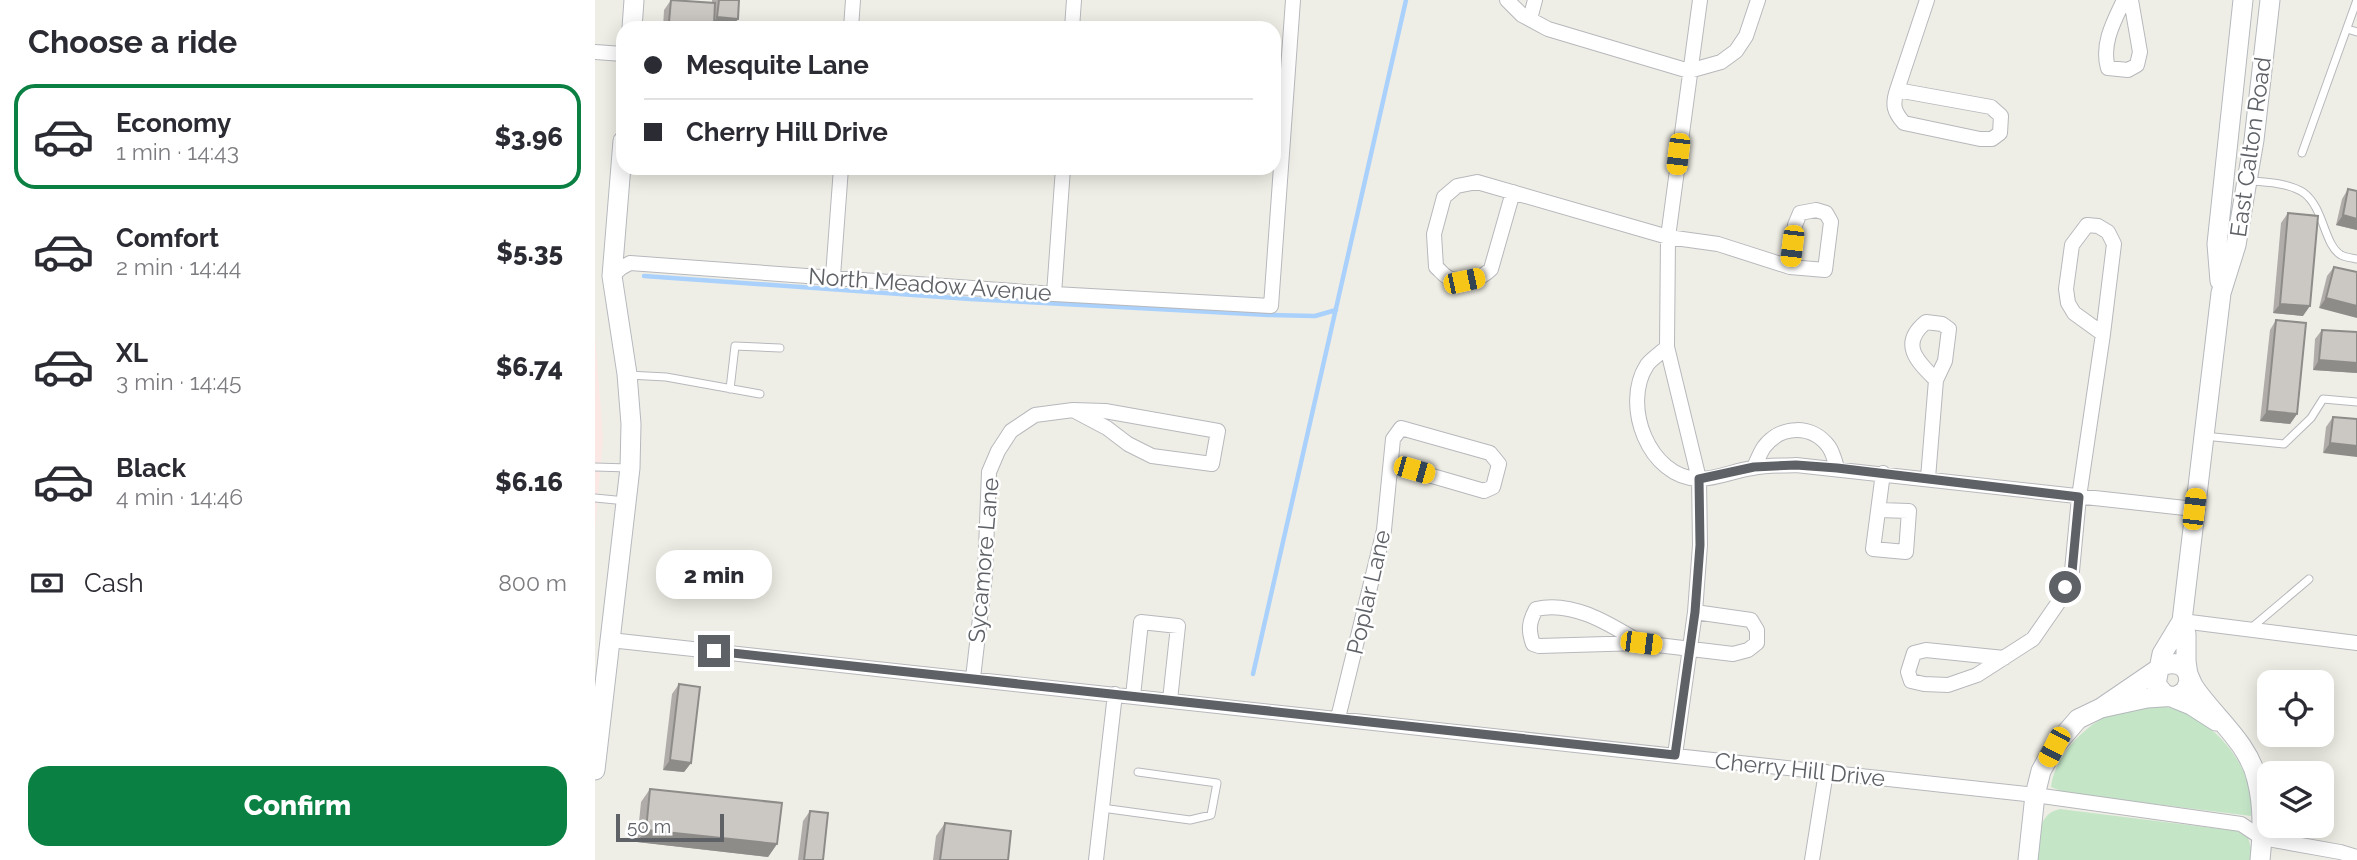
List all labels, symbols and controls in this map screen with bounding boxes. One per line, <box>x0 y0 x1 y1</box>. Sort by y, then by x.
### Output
text: Choose a ride <box>28 23 237 60</box>
text: Mesquite Lane <box>686 50 869 80</box>
street label: East Calton Road <box>2224 55 2276 239</box>
icon: car <box>32 105 95 168</box>
text: Economy <box>116 108 231 138</box>
text: Cherry Hill Drive <box>686 117 888 147</box>
text: $3.96 <box>494 122 563 152</box>
car <box>1666 132 1691 176</box>
text: 1 min · 14:43 <box>116 138 239 165</box>
icon: car <box>32 220 95 283</box>
text: Comfort <box>116 223 219 253</box>
car <box>1780 224 1805 268</box>
text: $5.35 <box>496 237 563 267</box>
text: 2 min · 14:44 <box>116 253 241 280</box>
street label: North Meadow Avenue <box>807 262 1053 306</box>
car <box>1442 266 1487 296</box>
icon: car <box>32 335 95 398</box>
text: XL <box>116 338 148 368</box>
text: $6.74 <box>496 352 563 382</box>
text: 3 min · 14:45 <box>116 368 242 395</box>
icon: car <box>32 450 95 513</box>
text: Black <box>116 453 186 483</box>
car <box>1391 454 1438 486</box>
text: $6.16 <box>495 467 563 497</box>
street label: Sycamore Lane <box>962 476 1004 644</box>
text: 4 min · 14:46 <box>116 483 243 510</box>
car <box>2182 487 2207 531</box>
street label: Poplar Lane <box>1341 527 1395 657</box>
callout: 2 min <box>656 550 772 598</box>
text: 2 min <box>684 561 744 588</box>
icon: cash <box>28 564 66 602</box>
text: Cash <box>84 568 144 598</box>
text: 800 m <box>498 569 567 596</box>
route start <box>2049 571 2081 603</box>
car <box>1619 630 1664 656</box>
route end <box>698 635 730 667</box>
map controls <box>2257 670 2334 838</box>
button: locate <box>2257 670 2334 747</box>
car <box>2035 724 2074 770</box>
street label: Cherry Hill Drive <box>1714 747 1886 791</box>
button: layers <box>2257 761 2334 838</box>
button: Confirm <box>28 766 567 846</box>
scale bar <box>616 811 725 843</box>
text: 50 m <box>627 815 671 837</box>

